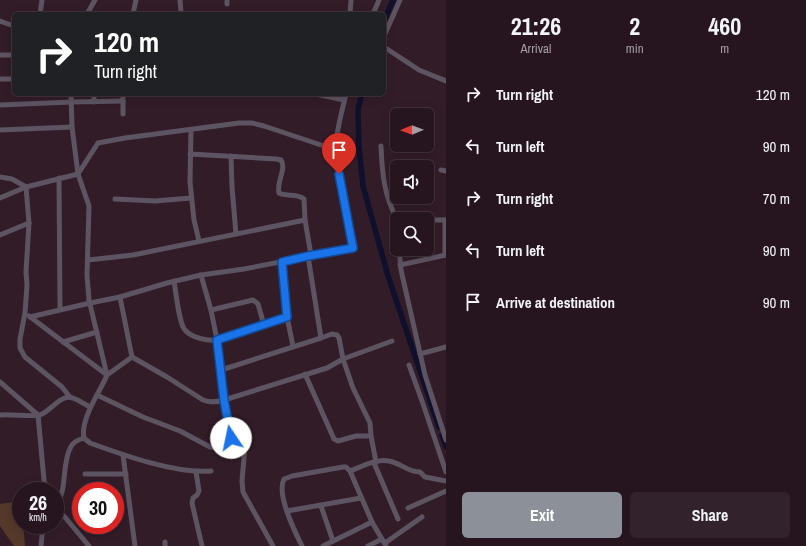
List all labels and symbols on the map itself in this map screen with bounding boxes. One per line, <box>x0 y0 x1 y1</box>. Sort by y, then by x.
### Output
north arrow <box>390 108 434 152</box>
pin <box>322 133 356 174</box>
position arrow <box>210 417 252 459</box>
speed limit sign: 30 <box>72 482 124 534</box>

